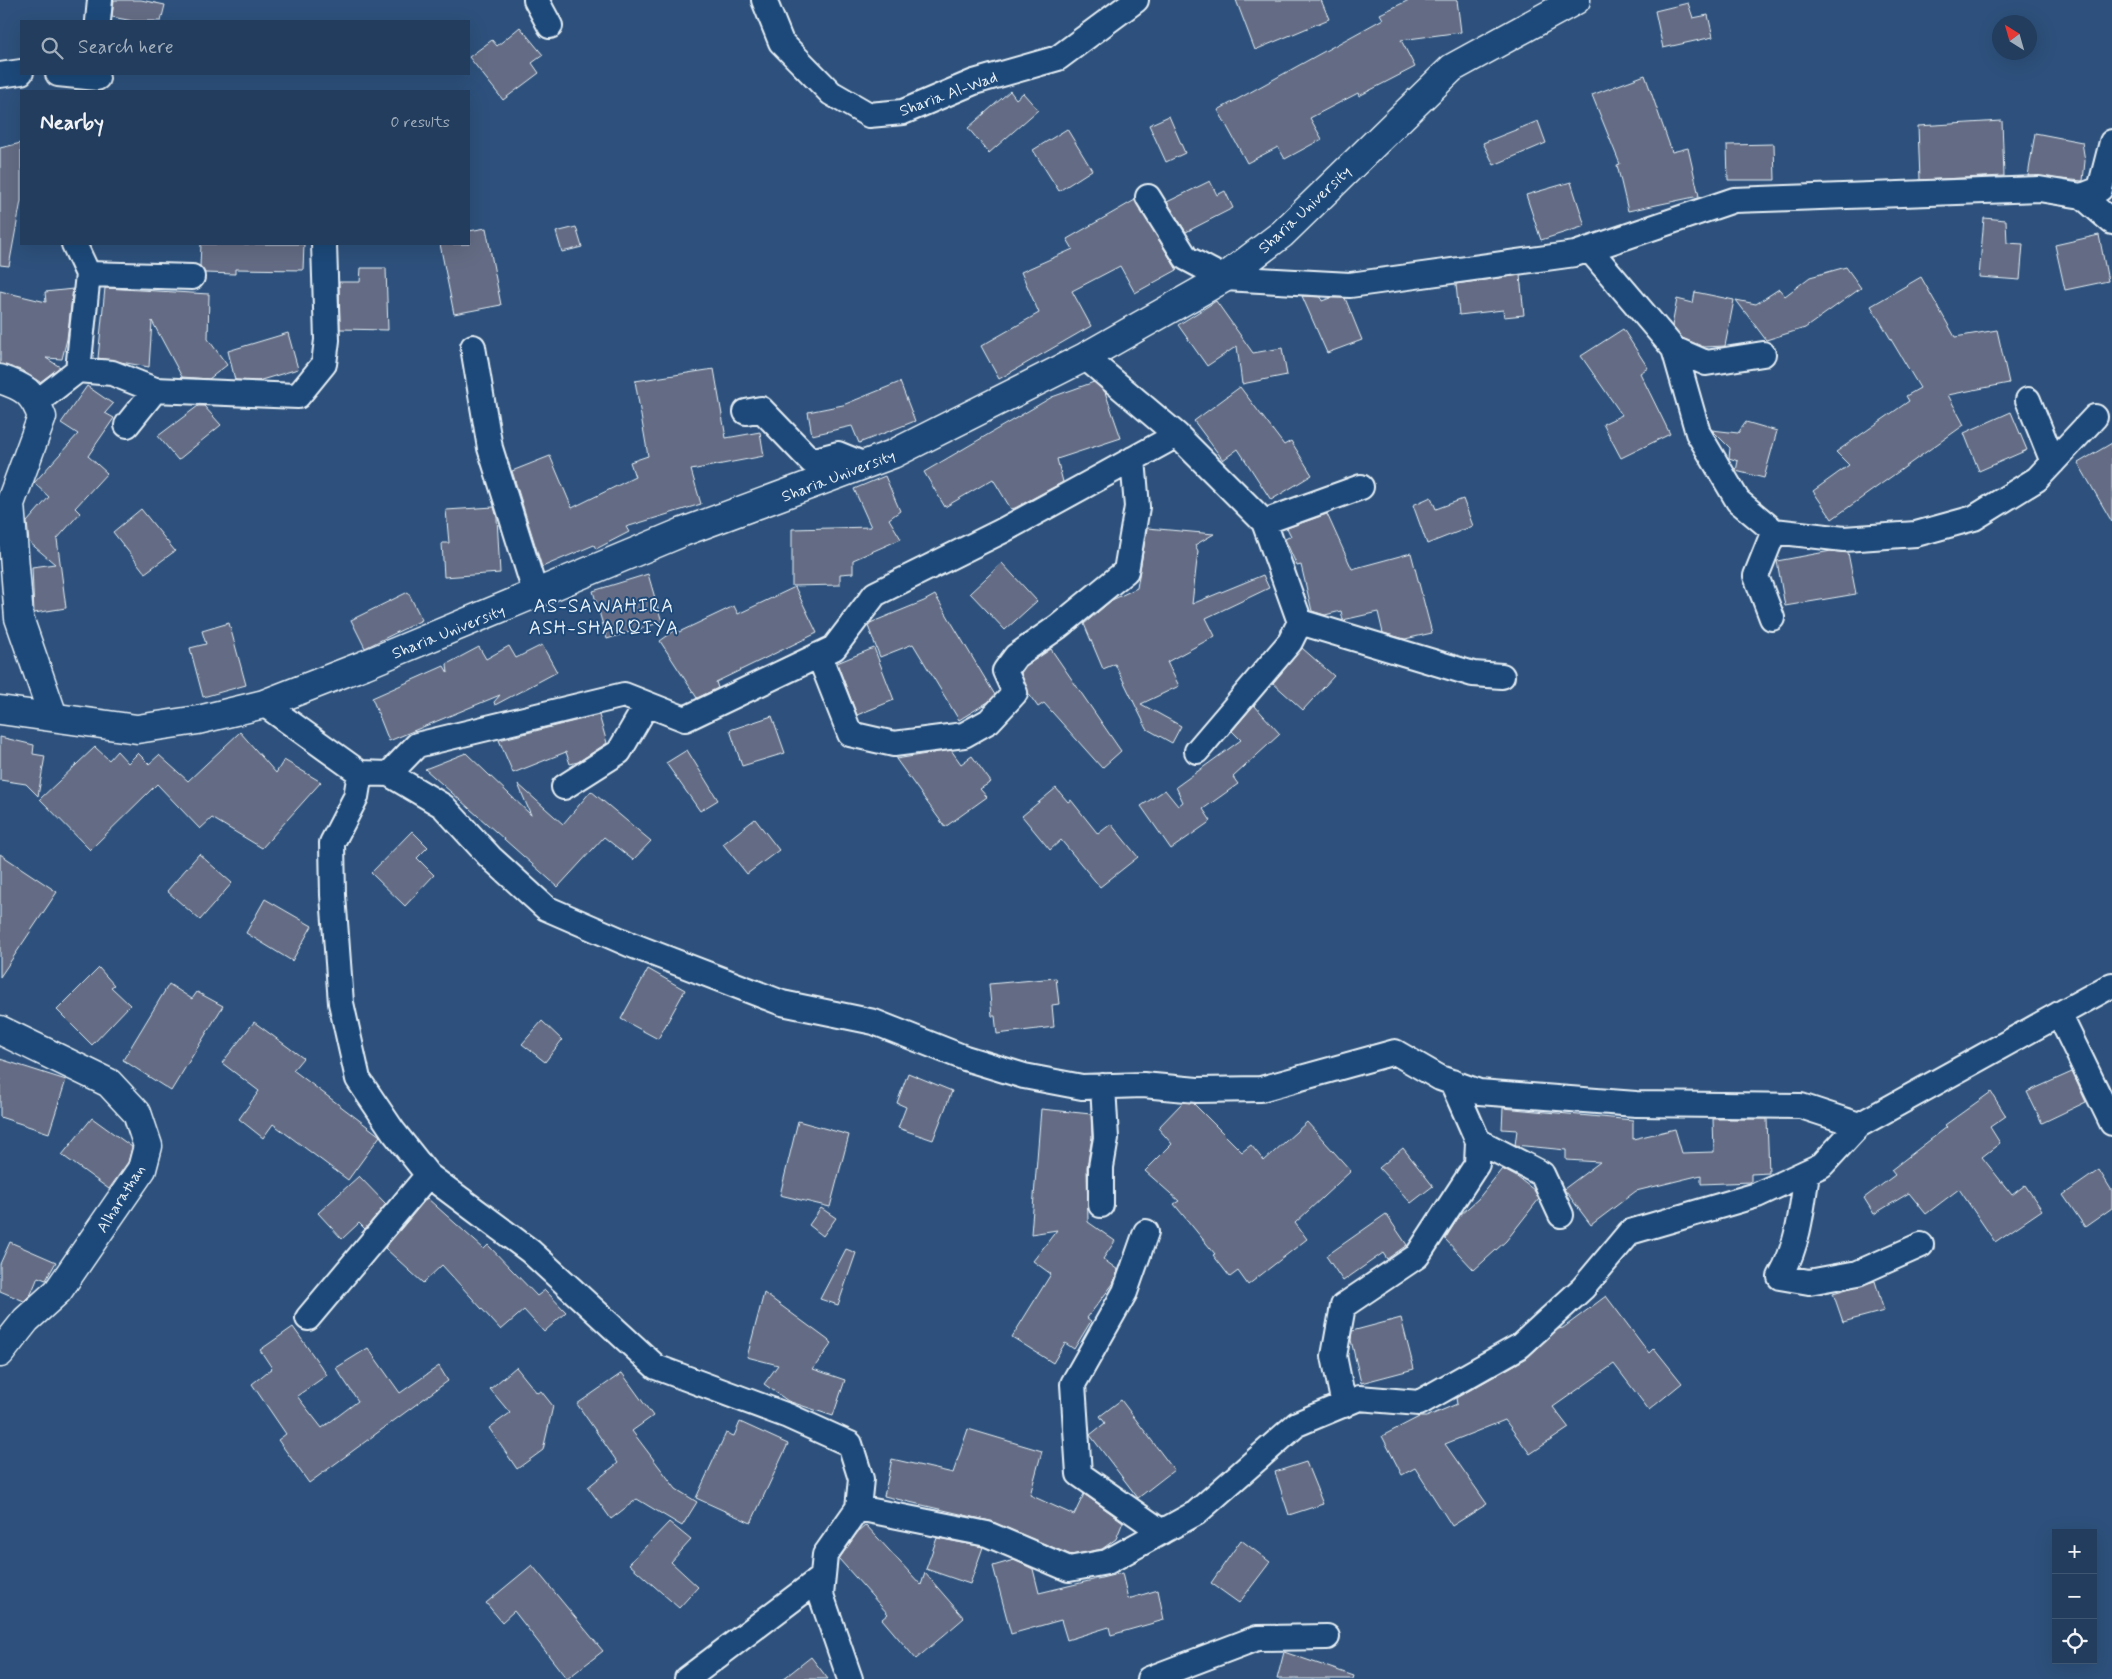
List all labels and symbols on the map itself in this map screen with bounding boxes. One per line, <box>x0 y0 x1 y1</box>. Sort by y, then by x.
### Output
north arrow <box>1992 15 2037 60</box>
street label: Sharia Al-Wad <box>897 67 1000 122</box>
street label: Sharia University <box>1254 161 1356 259</box>
street label: Sharia University <box>779 445 898 508</box>
district label: AS-SAWAHIRA ASH-SHARQIYA <box>529 594 679 641</box>
street label: Sharia University <box>389 600 508 665</box>
street label: Alharathan <box>92 1161 151 1237</box>

